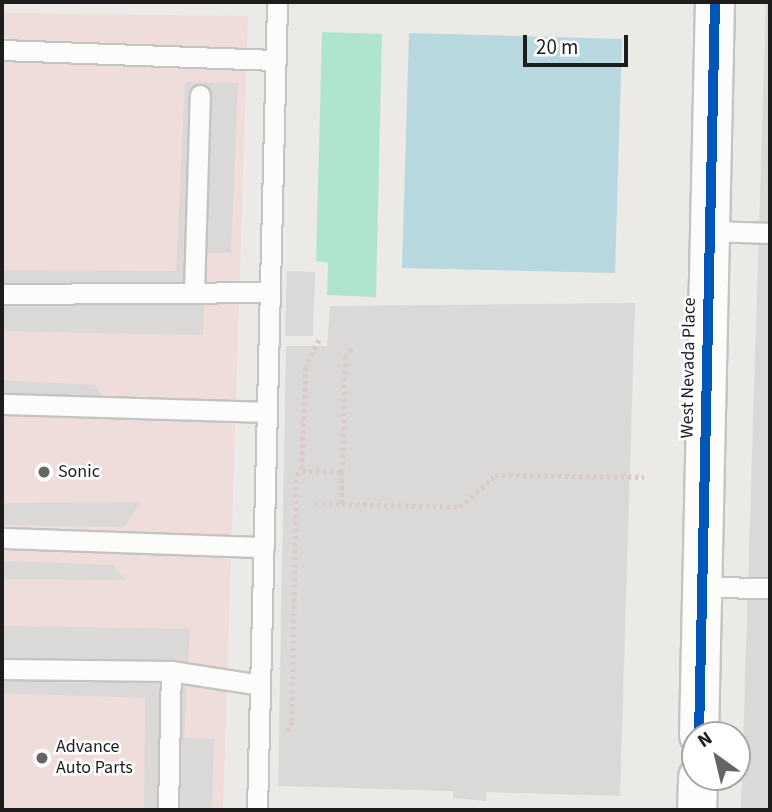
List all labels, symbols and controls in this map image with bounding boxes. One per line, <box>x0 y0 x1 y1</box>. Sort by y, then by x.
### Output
scale bar <box>527 21 632 65</box>
text: 20 m <box>536 32 578 62</box>
street label: West Nevada Place <box>677 297 701 439</box>
place label: Sonic <box>58 461 100 483</box>
marker: Sonic <box>36 464 52 480</box>
north arrow <box>681 721 751 791</box>
text: N <box>692 725 718 755</box>
place label: Advance Auto Parts <box>56 737 133 780</box>
marker: Advance Auto Parts <box>34 750 50 766</box>

